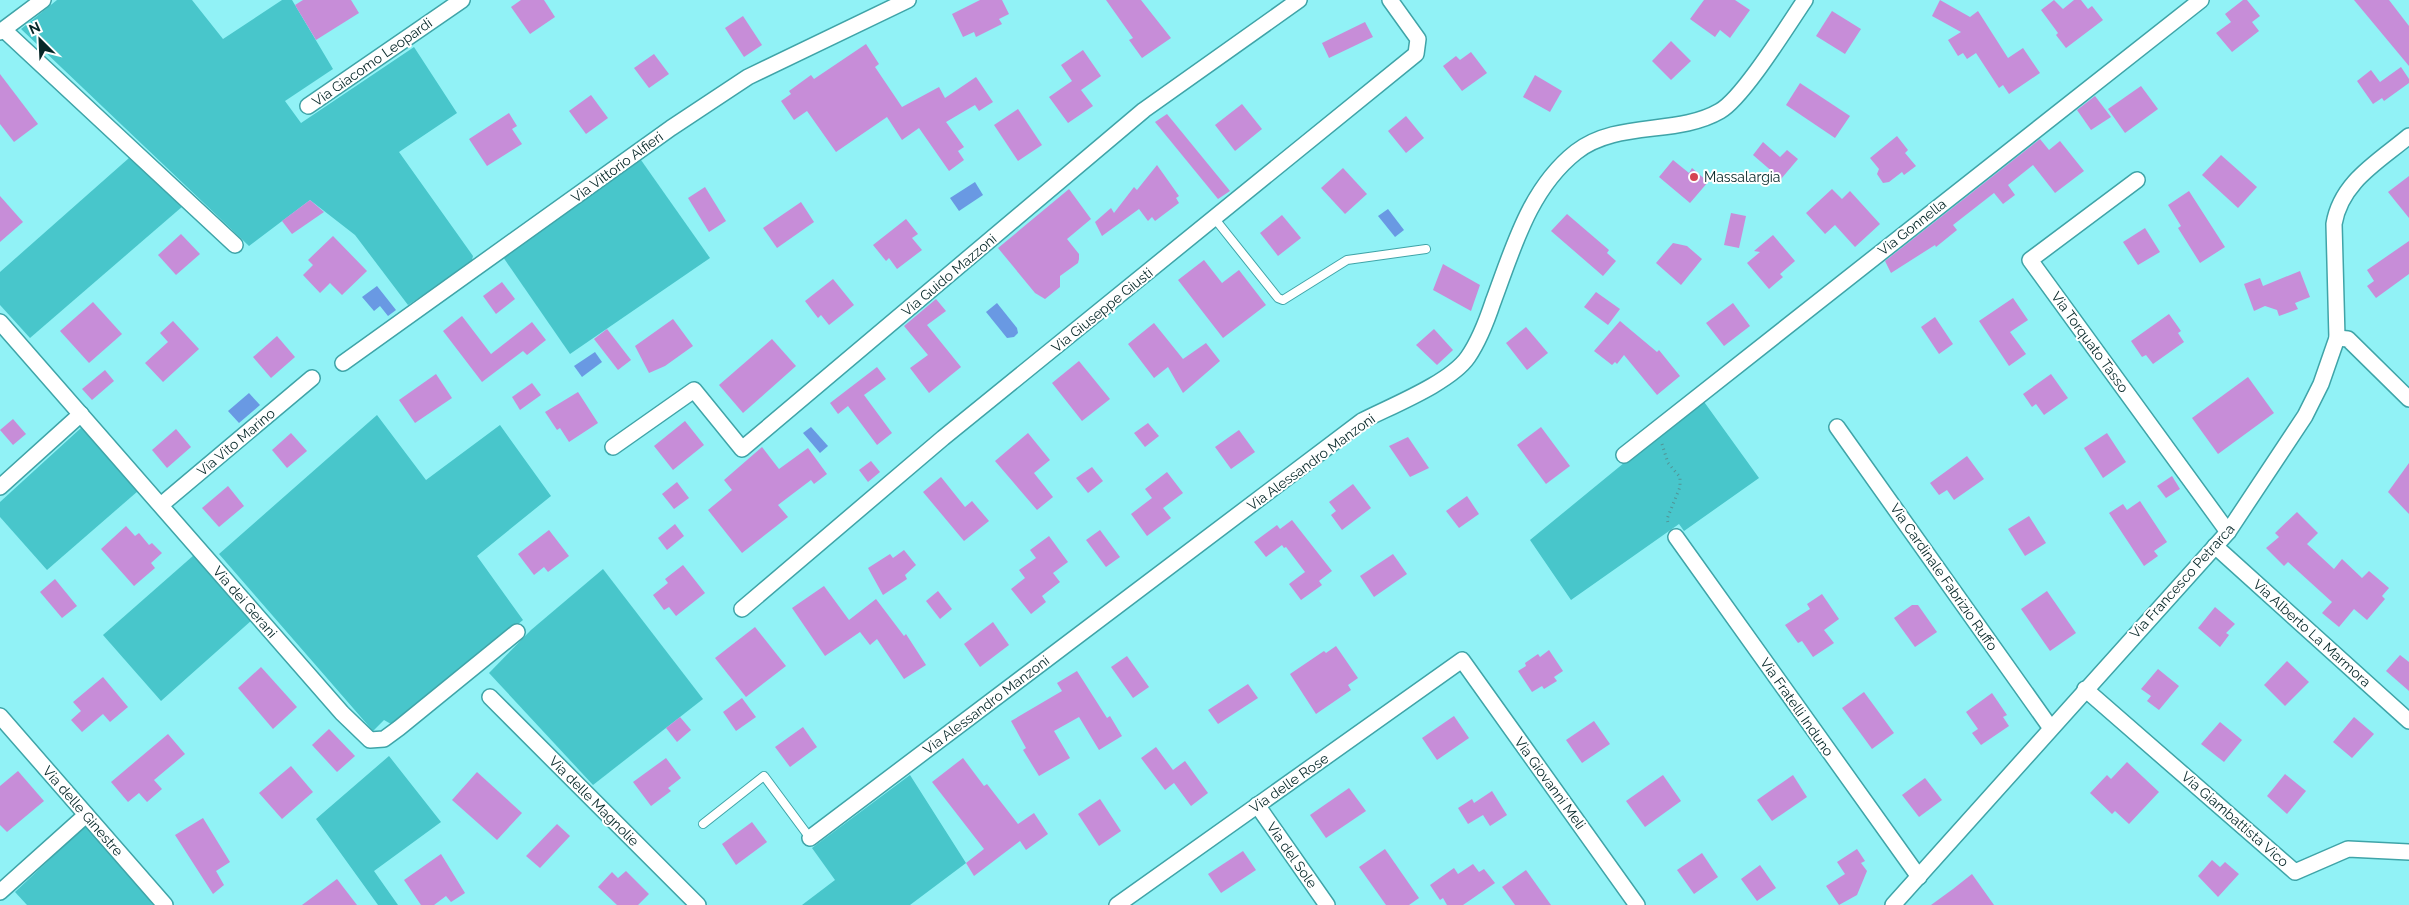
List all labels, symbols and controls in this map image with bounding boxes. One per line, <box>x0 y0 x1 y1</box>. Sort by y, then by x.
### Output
north arrow <box>15 15 65 65</box>
street label: Via Giacomo Leopardi <box>309 15 435 109</box>
text: N <box>27 19 43 38</box>
street label: Via Vittorio Alfieri <box>568 128 666 206</box>
place label: Massalargia <box>1704 169 1780 185</box>
marker: Massalargia <box>1688 171 1700 183</box>
street label: Via Gonnella <box>1875 195 1949 259</box>
street label: Via Guido Mazzoni <box>898 231 1000 319</box>
street label: Via Giuseppe Giusti <box>1048 264 1156 356</box>
street label: Via Torquato Tasso <box>2048 289 2132 395</box>
street label: Via Vito Marino <box>194 405 278 479</box>
street label: Via Alessandro Manzoni <box>1244 410 1378 514</box>
street label: Via Cardinale Fabrizio Ruffo <box>1887 500 2001 654</box>
street label: Via Francesco Petrarca <box>2126 521 2238 641</box>
street label: Via dei Gerani <box>210 563 280 641</box>
street label: Via Alberto La Marmora <box>2250 576 2374 690</box>
street label: Via Alessandro Manzoni <box>920 652 1052 758</box>
street label: Via Fratelli Induno <box>1757 655 1837 759</box>
street label: Via Giovanni Meli <box>1511 734 1589 832</box>
street label: Via delle Rose <box>1247 750 1331 816</box>
street label: Via delle Magnolie <box>546 753 642 849</box>
street label: Via delle Ginestre <box>40 763 126 859</box>
street label: Via Giambattista Vico <box>2178 768 2292 870</box>
street label: Via del Sole <box>1264 819 1320 891</box>

